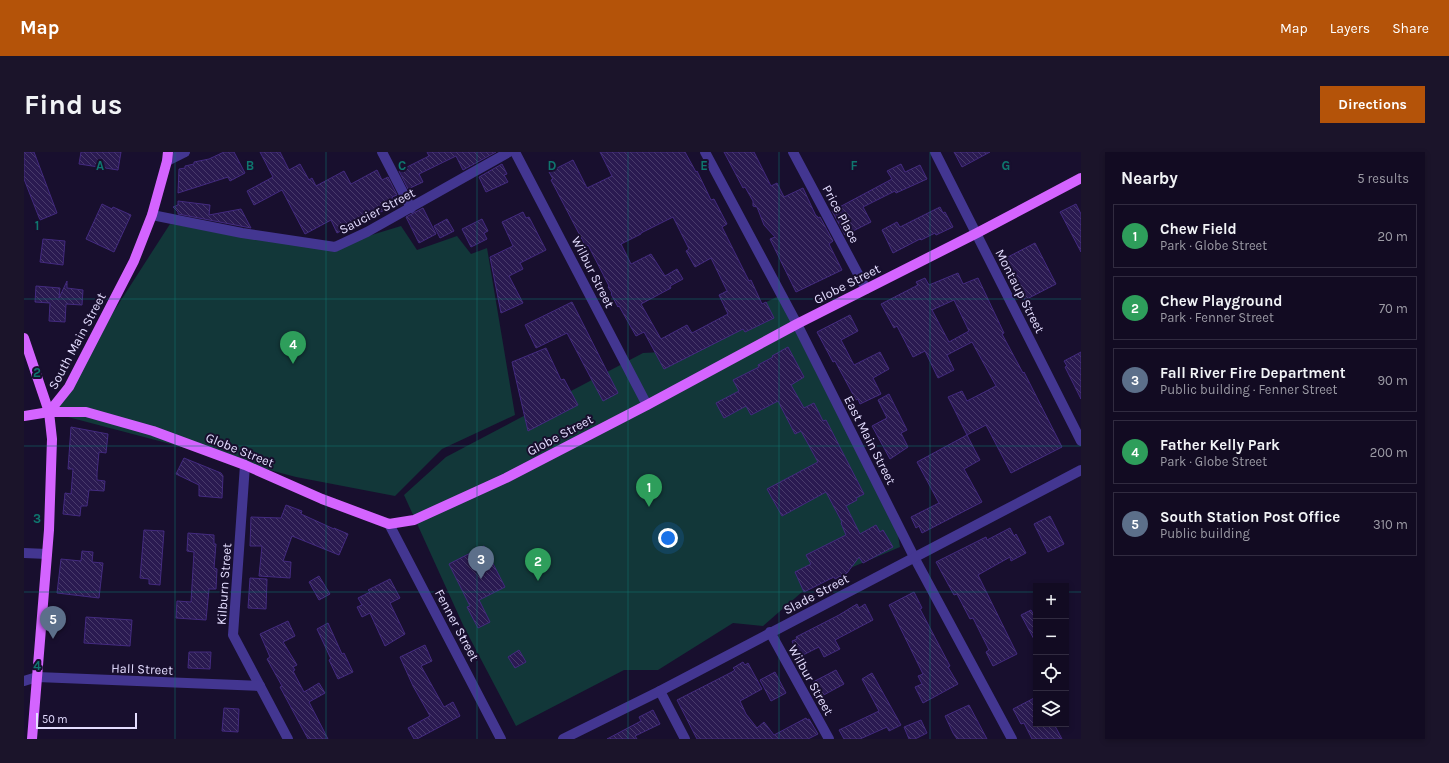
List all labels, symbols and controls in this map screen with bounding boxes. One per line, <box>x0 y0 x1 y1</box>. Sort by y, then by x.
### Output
text: Map <box>20 17 59 39</box>
text: Map <box>1280 20 1308 37</box>
text: Layers <box>1330 20 1370 37</box>
text: Share <box>1392 20 1429 37</box>
button: Directions <box>1320 86 1425 123</box>
text: Find us <box>24 88 123 121</box>
text: A <box>96 158 104 173</box>
text: B <box>246 158 254 173</box>
text: C <box>398 158 406 173</box>
text: D <box>548 158 557 173</box>
text: E <box>700 158 708 173</box>
text: F <box>850 158 858 173</box>
text: G <box>1002 158 1010 173</box>
text: Nearby <box>1121 168 1178 188</box>
text: 5 results <box>1357 171 1409 186</box>
street label: Price Place <box>819 182 863 246</box>
street label: Saucier Street <box>337 185 418 237</box>
text: 1 <box>35 218 39 233</box>
text: Chew Field <box>1160 220 1237 238</box>
text: 1 <box>1133 229 1137 244</box>
text: 20 m <box>1378 229 1408 244</box>
street label: Wilbur Street <box>569 234 617 310</box>
text: Park · Globe Street <box>1160 238 1267 253</box>
street label: Montaup Street <box>992 246 1048 336</box>
street label: Globe Street <box>811 261 883 307</box>
street label: South Main Street <box>45 290 109 392</box>
text: Chew Playground <box>1160 292 1283 310</box>
text: 2 <box>1131 301 1139 316</box>
text: 70 m <box>1379 301 1408 316</box>
text: Park · Fenner Street <box>1160 310 1274 325</box>
pin: 4 <box>280 331 306 364</box>
text: Fall River Fire Department <box>1160 364 1346 382</box>
text: 2 <box>33 365 41 380</box>
text: 3 <box>1131 373 1139 388</box>
text: 90 m <box>1377 373 1408 388</box>
text: Public building · Fenner Street <box>1160 382 1337 397</box>
street label: East Main Street <box>841 393 899 487</box>
street label: Globe Street <box>525 411 596 459</box>
street label: Globe Street <box>204 430 276 471</box>
text: Father Kelly Park <box>1160 436 1280 454</box>
text: 4 <box>1131 445 1139 460</box>
text: 200 m <box>1370 445 1408 460</box>
text: Park · Globe Street <box>1160 454 1267 469</box>
pin: 1 <box>636 474 662 507</box>
text: South Station Post Office <box>1160 508 1340 526</box>
text: 3 <box>33 511 41 526</box>
text: 5 <box>1131 517 1139 532</box>
text: 310 m <box>1373 517 1408 532</box>
text: Public building <box>1160 526 1250 541</box>
your location <box>658 528 678 548</box>
street label: Kilburn Street <box>214 542 234 626</box>
pin: 3 <box>468 546 494 579</box>
pin: 2 <box>525 548 551 581</box>
street label: Slade Street <box>781 570 851 617</box>
map controls <box>1033 583 1069 727</box>
button: + <box>1033 583 1069 619</box>
street label: Fenner Street <box>432 587 482 663</box>
pin: 5 <box>40 606 66 639</box>
button: − <box>1033 619 1069 655</box>
street label: Wilbur Street <box>785 642 837 718</box>
button: locate <box>1033 655 1069 691</box>
text: 4 <box>33 658 41 673</box>
street label: Hall Street <box>111 660 173 678</box>
button: layers <box>1033 691 1069 727</box>
scale bar <box>36 711 137 730</box>
text: 50 m <box>42 713 68 726</box>

